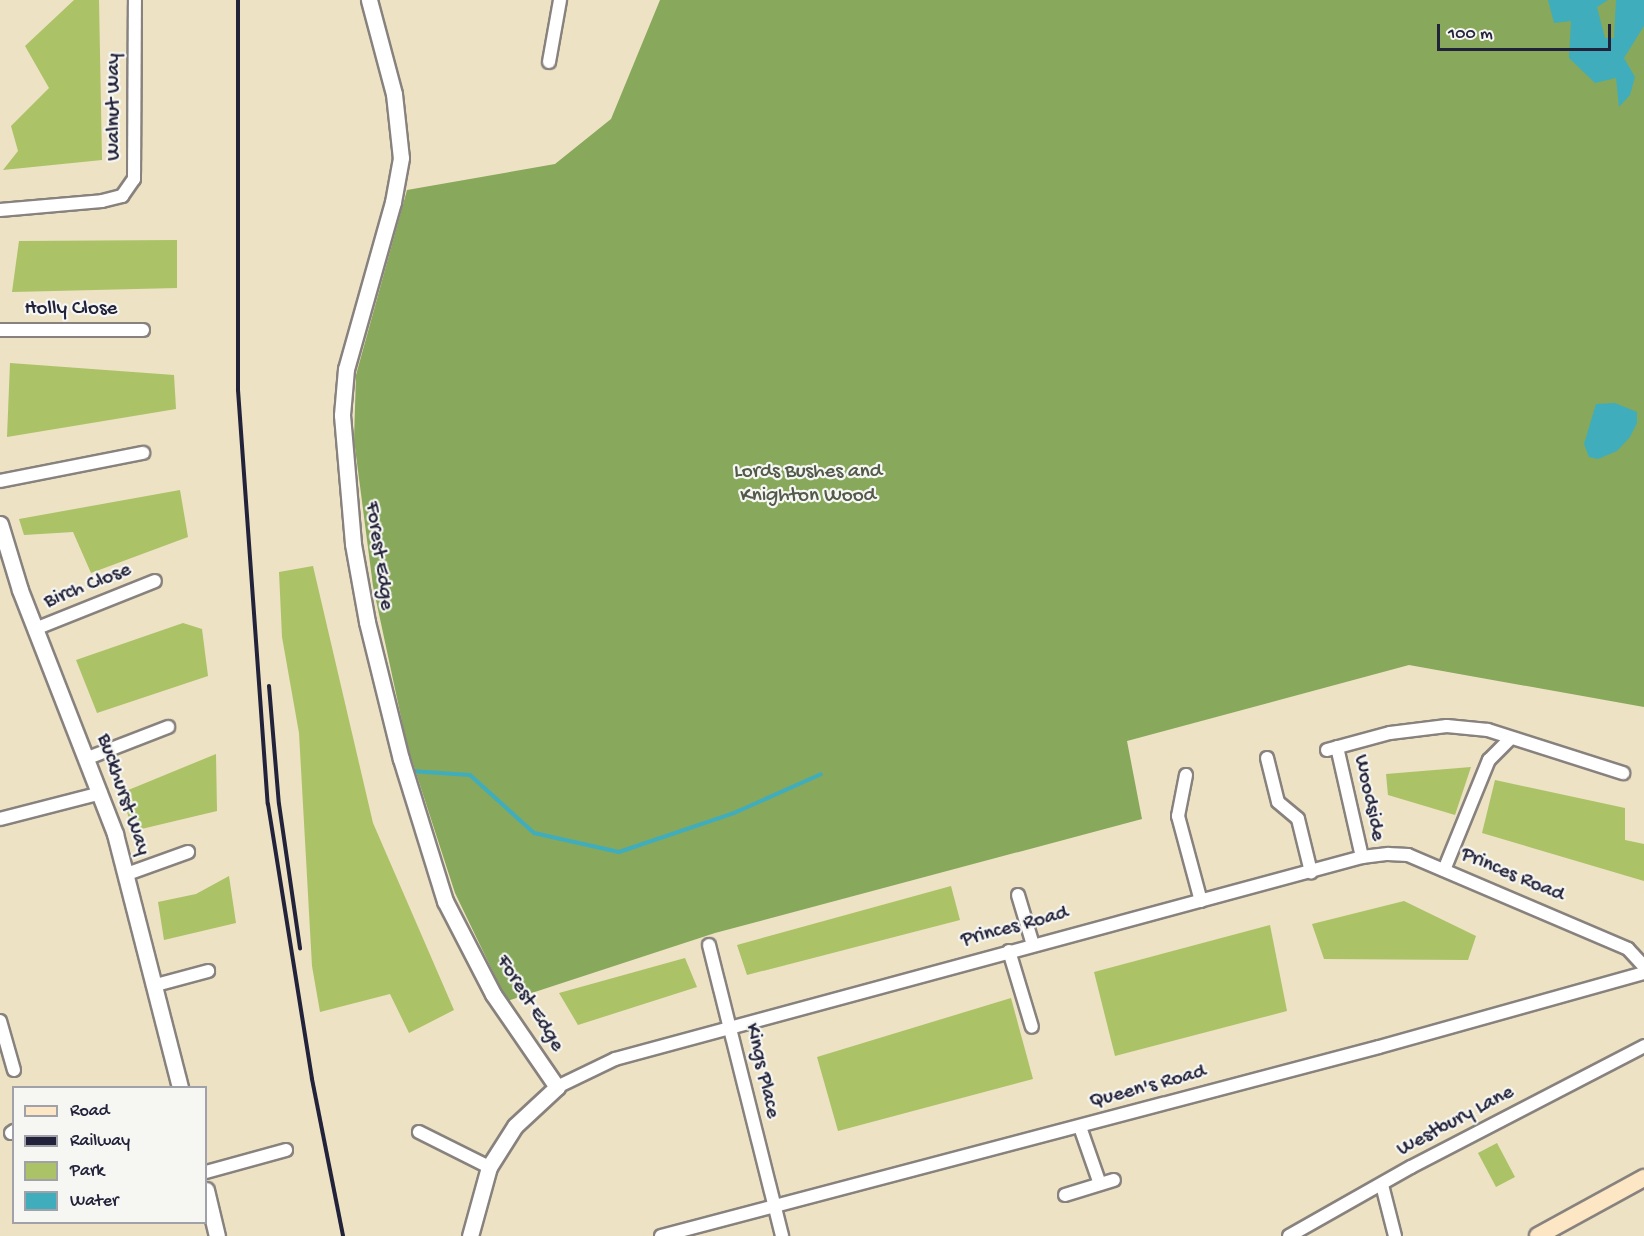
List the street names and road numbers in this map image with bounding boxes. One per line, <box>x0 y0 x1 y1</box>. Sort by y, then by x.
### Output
street label: Walnut Way <box>102 53 128 161</box>
street label: Holly Close <box>25 297 117 323</box>
street label: Forest Edge <box>358 500 398 612</box>
street label: Birch Close <box>41 558 135 616</box>
street label: Buckhurst Way <box>89 731 155 859</box>
street label: Woodside <box>1347 753 1389 843</box>
street label: Princes Road <box>1456 843 1568 909</box>
street label: Princes Road <box>959 902 1071 954</box>
street label: Forest Edge <box>489 951 569 1057</box>
street label: Kings Place <box>738 1021 784 1121</box>
street label: Queen's Road <box>1087 1060 1209 1116</box>
street label: Westbury Lane <box>1393 1081 1519 1163</box>

